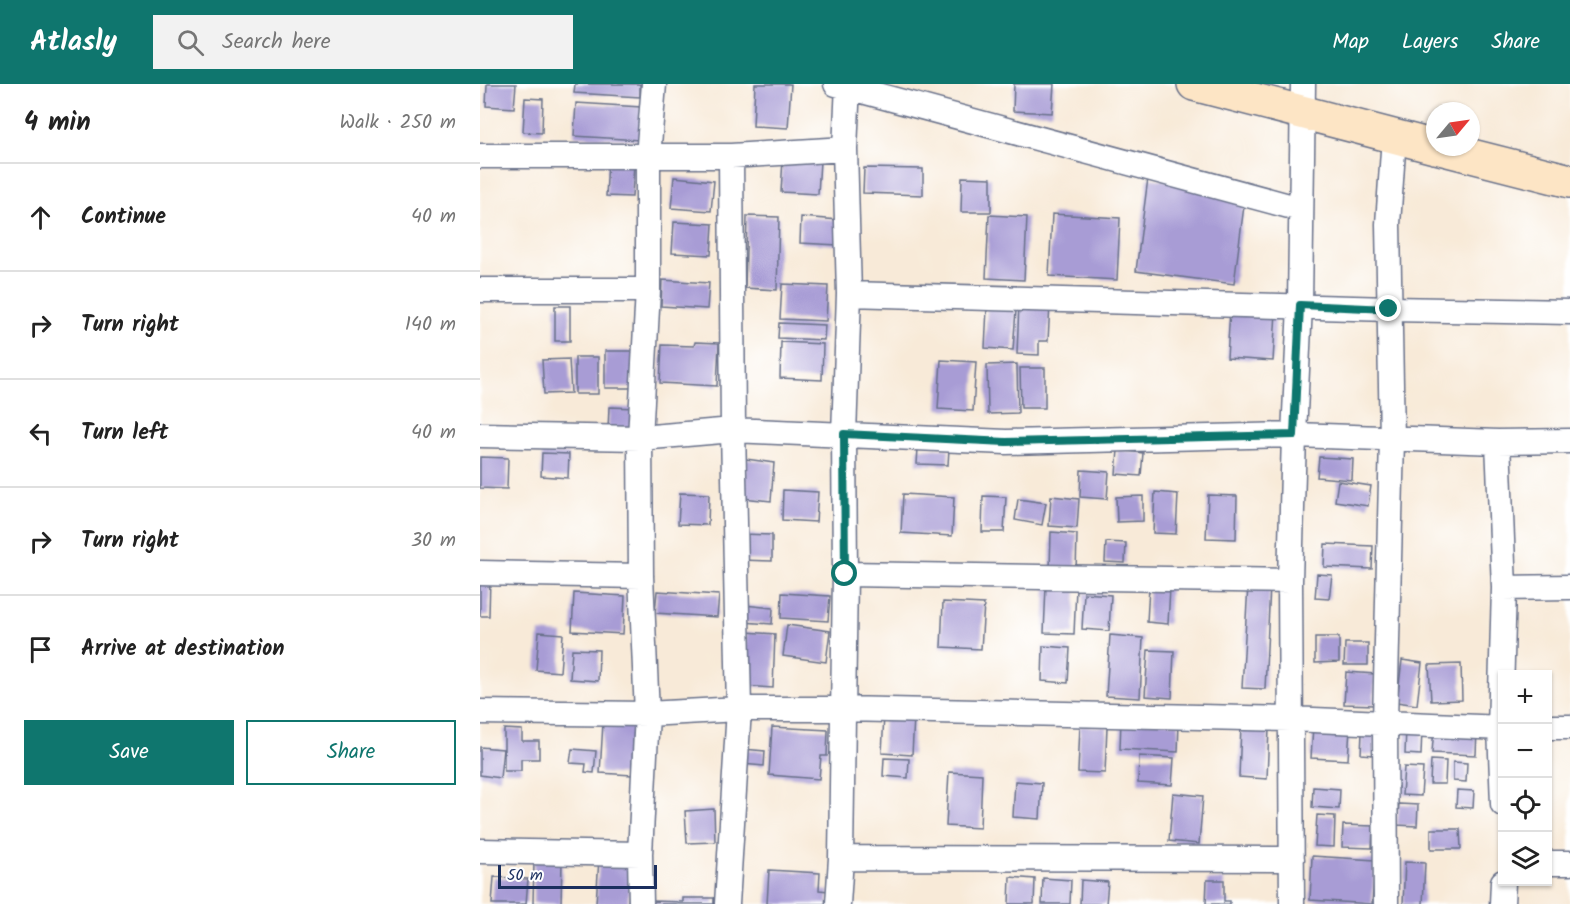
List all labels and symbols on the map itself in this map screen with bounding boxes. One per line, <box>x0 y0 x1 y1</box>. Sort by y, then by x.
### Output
north arrow <box>1426 102 1480 156</box>
route end <box>1375 295 1401 321</box>
route start <box>831 560 857 586</box>
scale bar <box>498 862 657 890</box>

